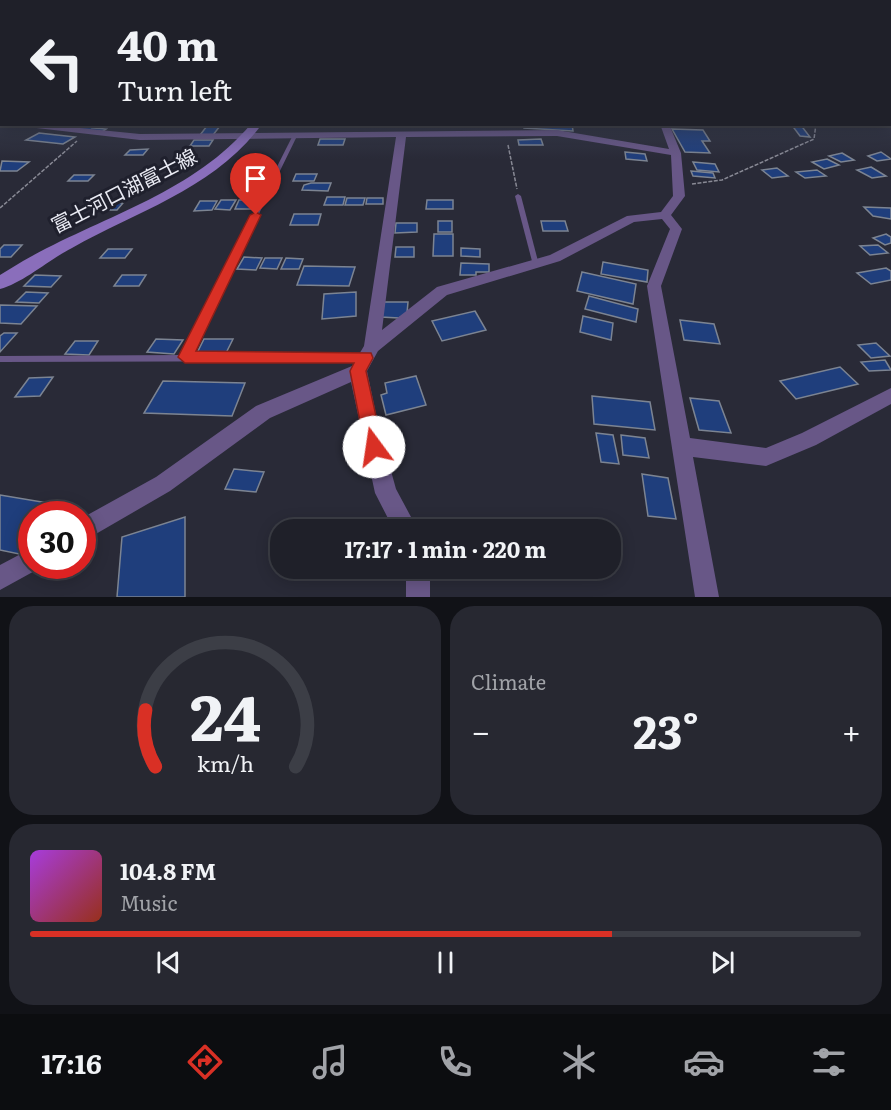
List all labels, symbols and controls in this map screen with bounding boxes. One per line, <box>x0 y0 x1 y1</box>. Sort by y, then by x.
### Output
text: 40 m <box>117 12 218 74</box>
icon: left <box>18 24 96 102</box>
text: Turn left <box>117 69 232 109</box>
street label: 富士河口湖富士線 <box>45 140 201 239</box>
pin <box>230 153 281 215</box>
icon: arrive <box>239 162 272 195</box>
position arrow <box>342 415 406 479</box>
speed limit sign: 30 <box>18 501 96 579</box>
text: 17:17 · 1 min · 220 m <box>344 532 547 565</box>
text: Climate <box>471 666 546 696</box>
text: 24 <box>189 668 261 760</box>
text: 23° <box>633 696 699 763</box>
text: − <box>471 705 490 754</box>
text: + <box>842 705 861 754</box>
text: km/h <box>196 748 254 780</box>
text: 104.8 FM <box>120 854 216 887</box>
text: Music <box>120 887 177 917</box>
icon: previous <box>152 946 185 979</box>
icon: pause <box>429 946 462 979</box>
icon: next <box>706 946 739 979</box>
icon: directions <box>184 1041 226 1083</box>
icon: music <box>309 1041 351 1083</box>
icon: phone <box>434 1041 476 1083</box>
icon: climate <box>558 1041 600 1083</box>
icon: car <box>683 1041 725 1083</box>
icon: filters <box>808 1041 850 1083</box>
text: 17:16 <box>41 1042 102 1082</box>

